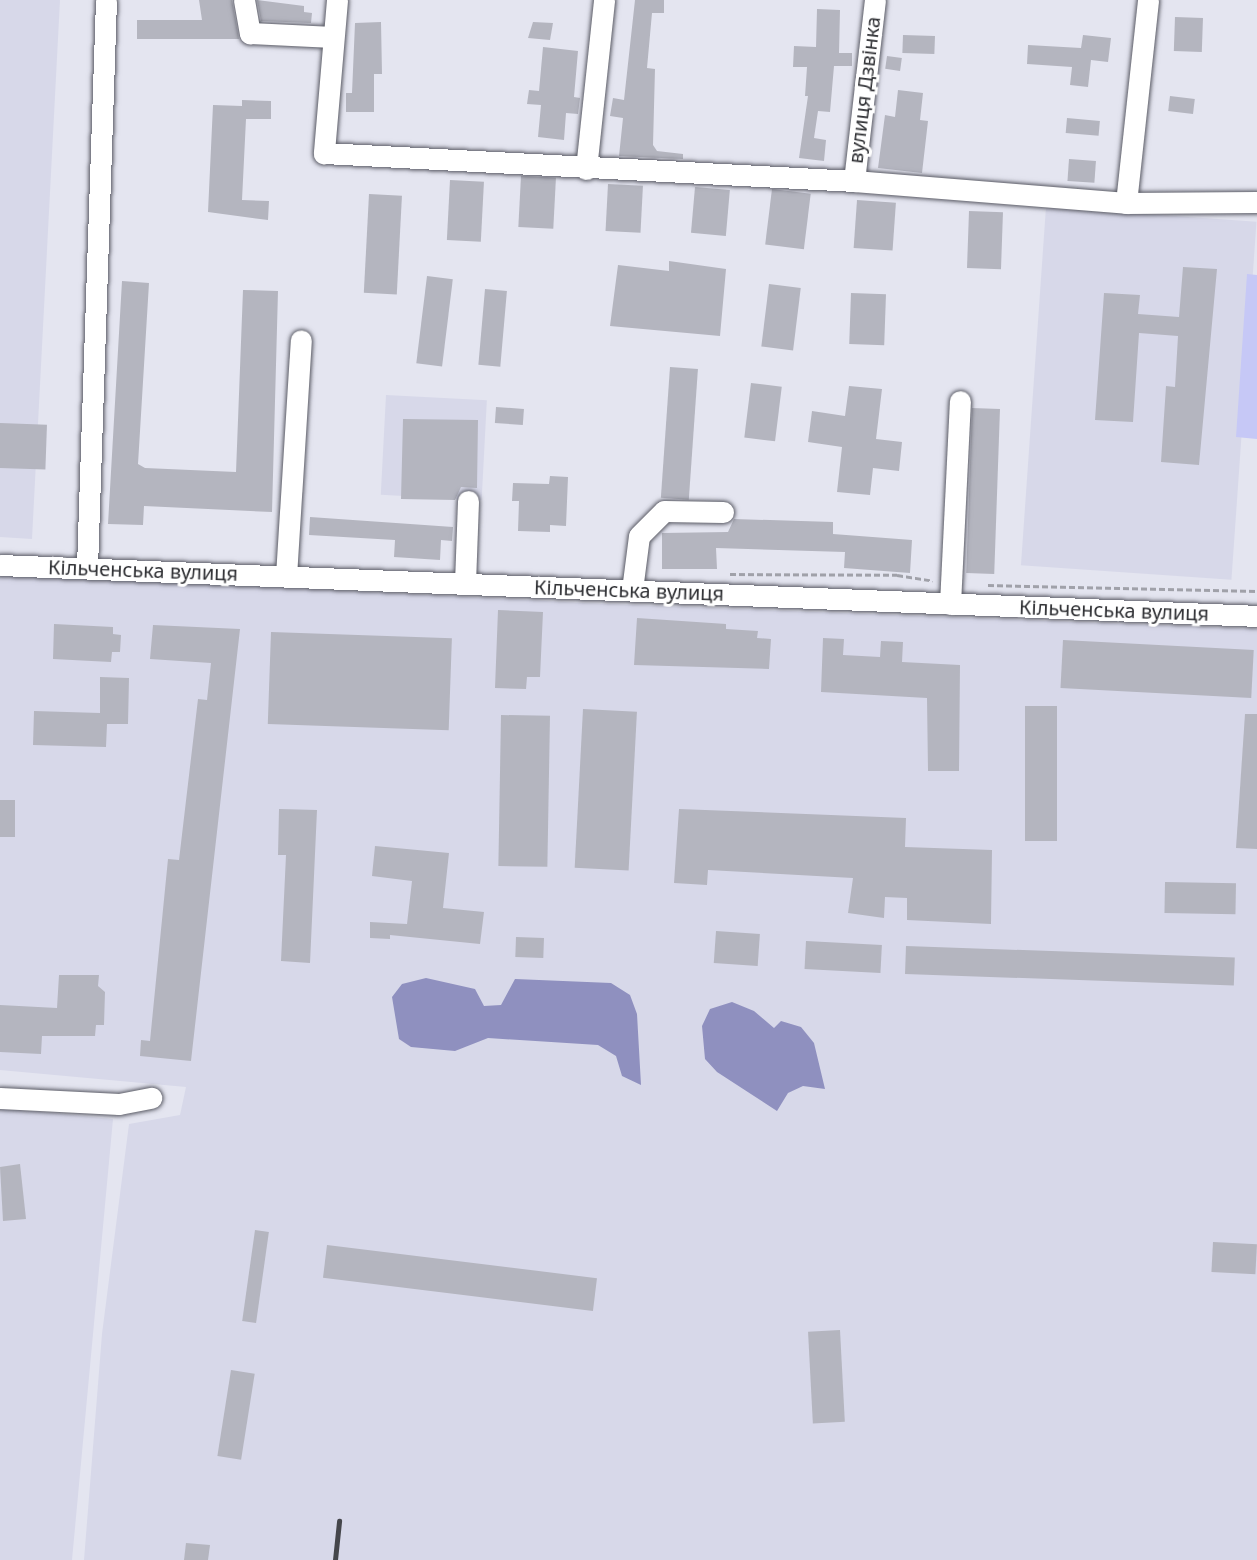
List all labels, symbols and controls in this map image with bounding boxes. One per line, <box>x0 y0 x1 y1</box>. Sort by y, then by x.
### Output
street label: вулиця Дзвінка <box>843 15 885 165</box>
street label: Кільченська вулиця <box>48 555 238 585</box>
street label: Кільченська вулиця <box>534 575 724 605</box>
street label: Кільченська вулиця <box>1019 595 1209 625</box>

